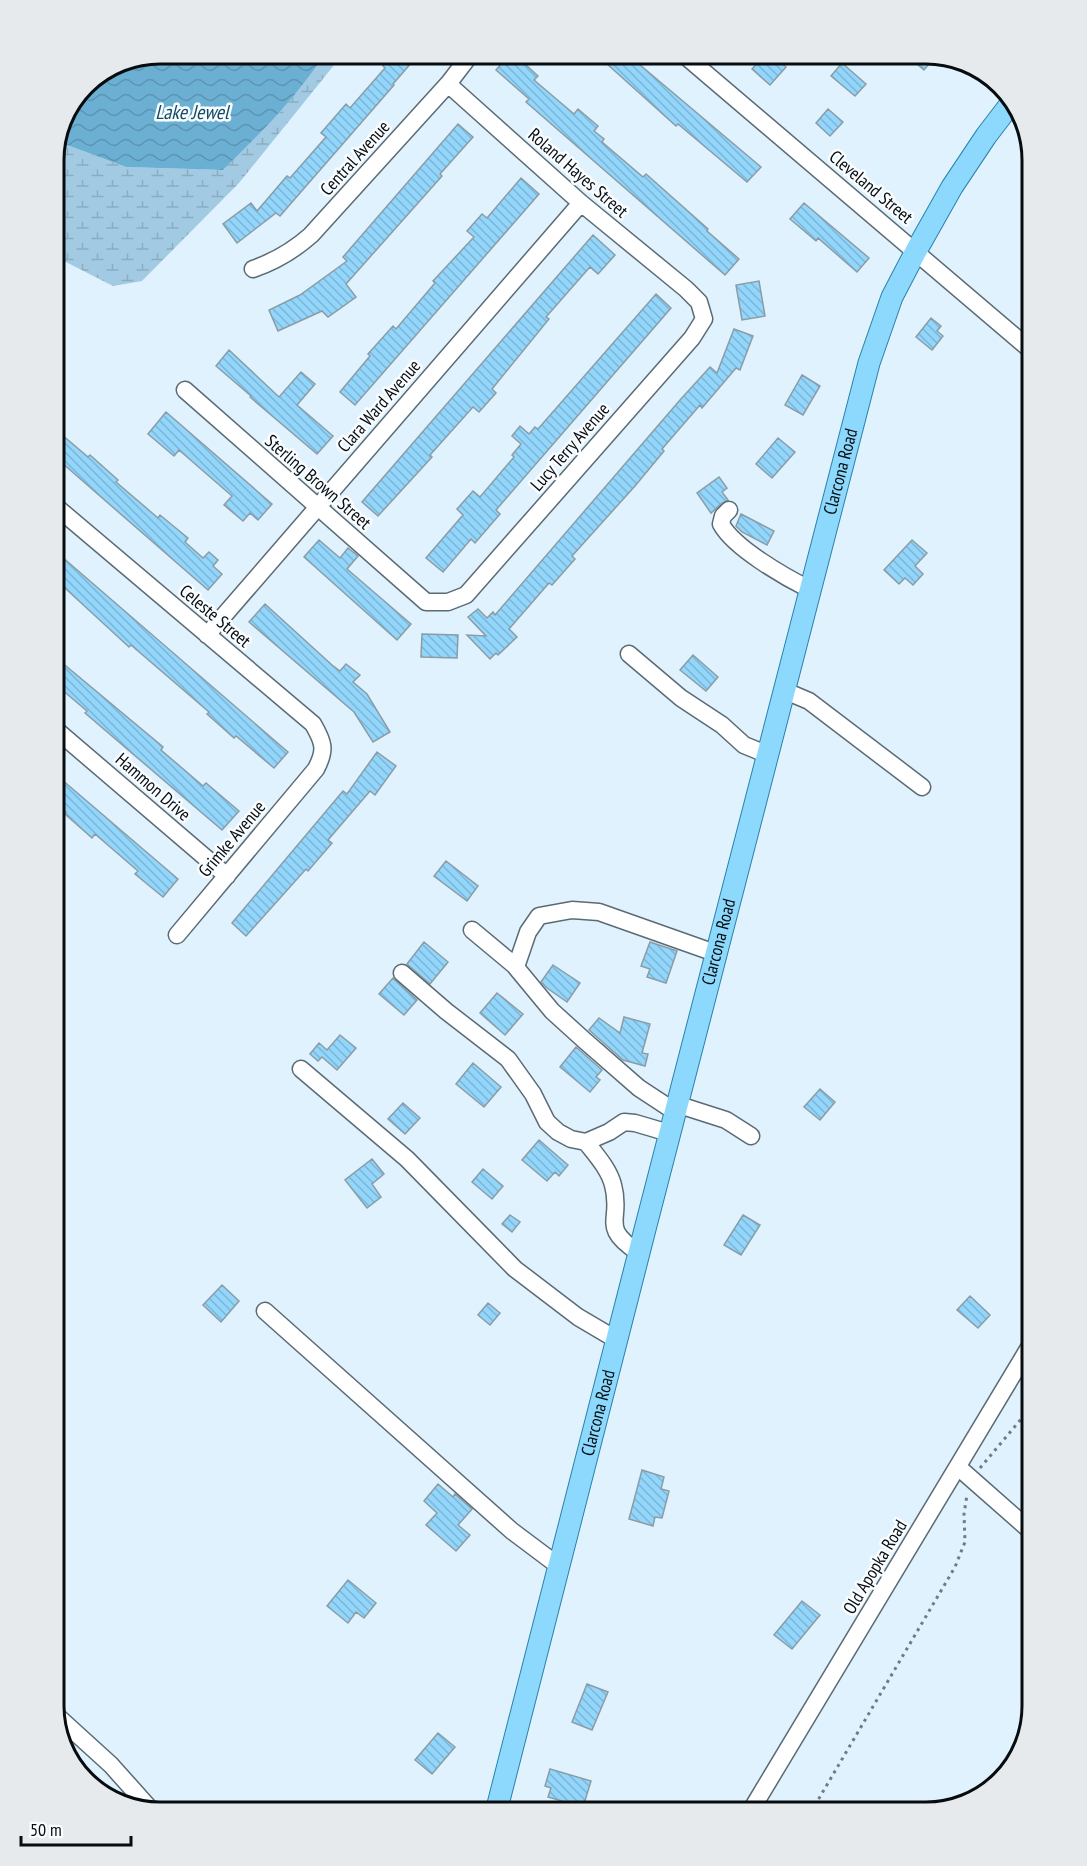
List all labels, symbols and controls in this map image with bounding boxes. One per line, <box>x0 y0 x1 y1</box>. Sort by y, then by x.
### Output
water label: Lake Jewel <box>155 99 231 125</box>
street label: Central Avenue <box>315 115 394 200</box>
street label: Roland Hayes Street <box>524 123 633 222</box>
street label: Cleveland Street <box>825 145 918 228</box>
street label: Clara Ward Avenue <box>332 355 425 457</box>
street label: Lucy Terry Avenue <box>525 398 614 496</box>
street label: Clarcona Road <box>818 426 862 517</box>
street label: Sterling Brown Street <box>261 429 376 534</box>
street label: Celeste Street <box>175 579 256 652</box>
street label: Hammon Drive <box>111 748 196 826</box>
street label: Grimke Avenue <box>193 796 270 882</box>
street label: Clarcona Road <box>696 896 740 987</box>
street label: Clarcona Road <box>576 1367 620 1458</box>
street label: Old Apopka Road <box>837 1515 912 1618</box>
scale bar <box>21 1809 130 1847</box>
text: 50 m <box>30 1818 62 1841</box>

